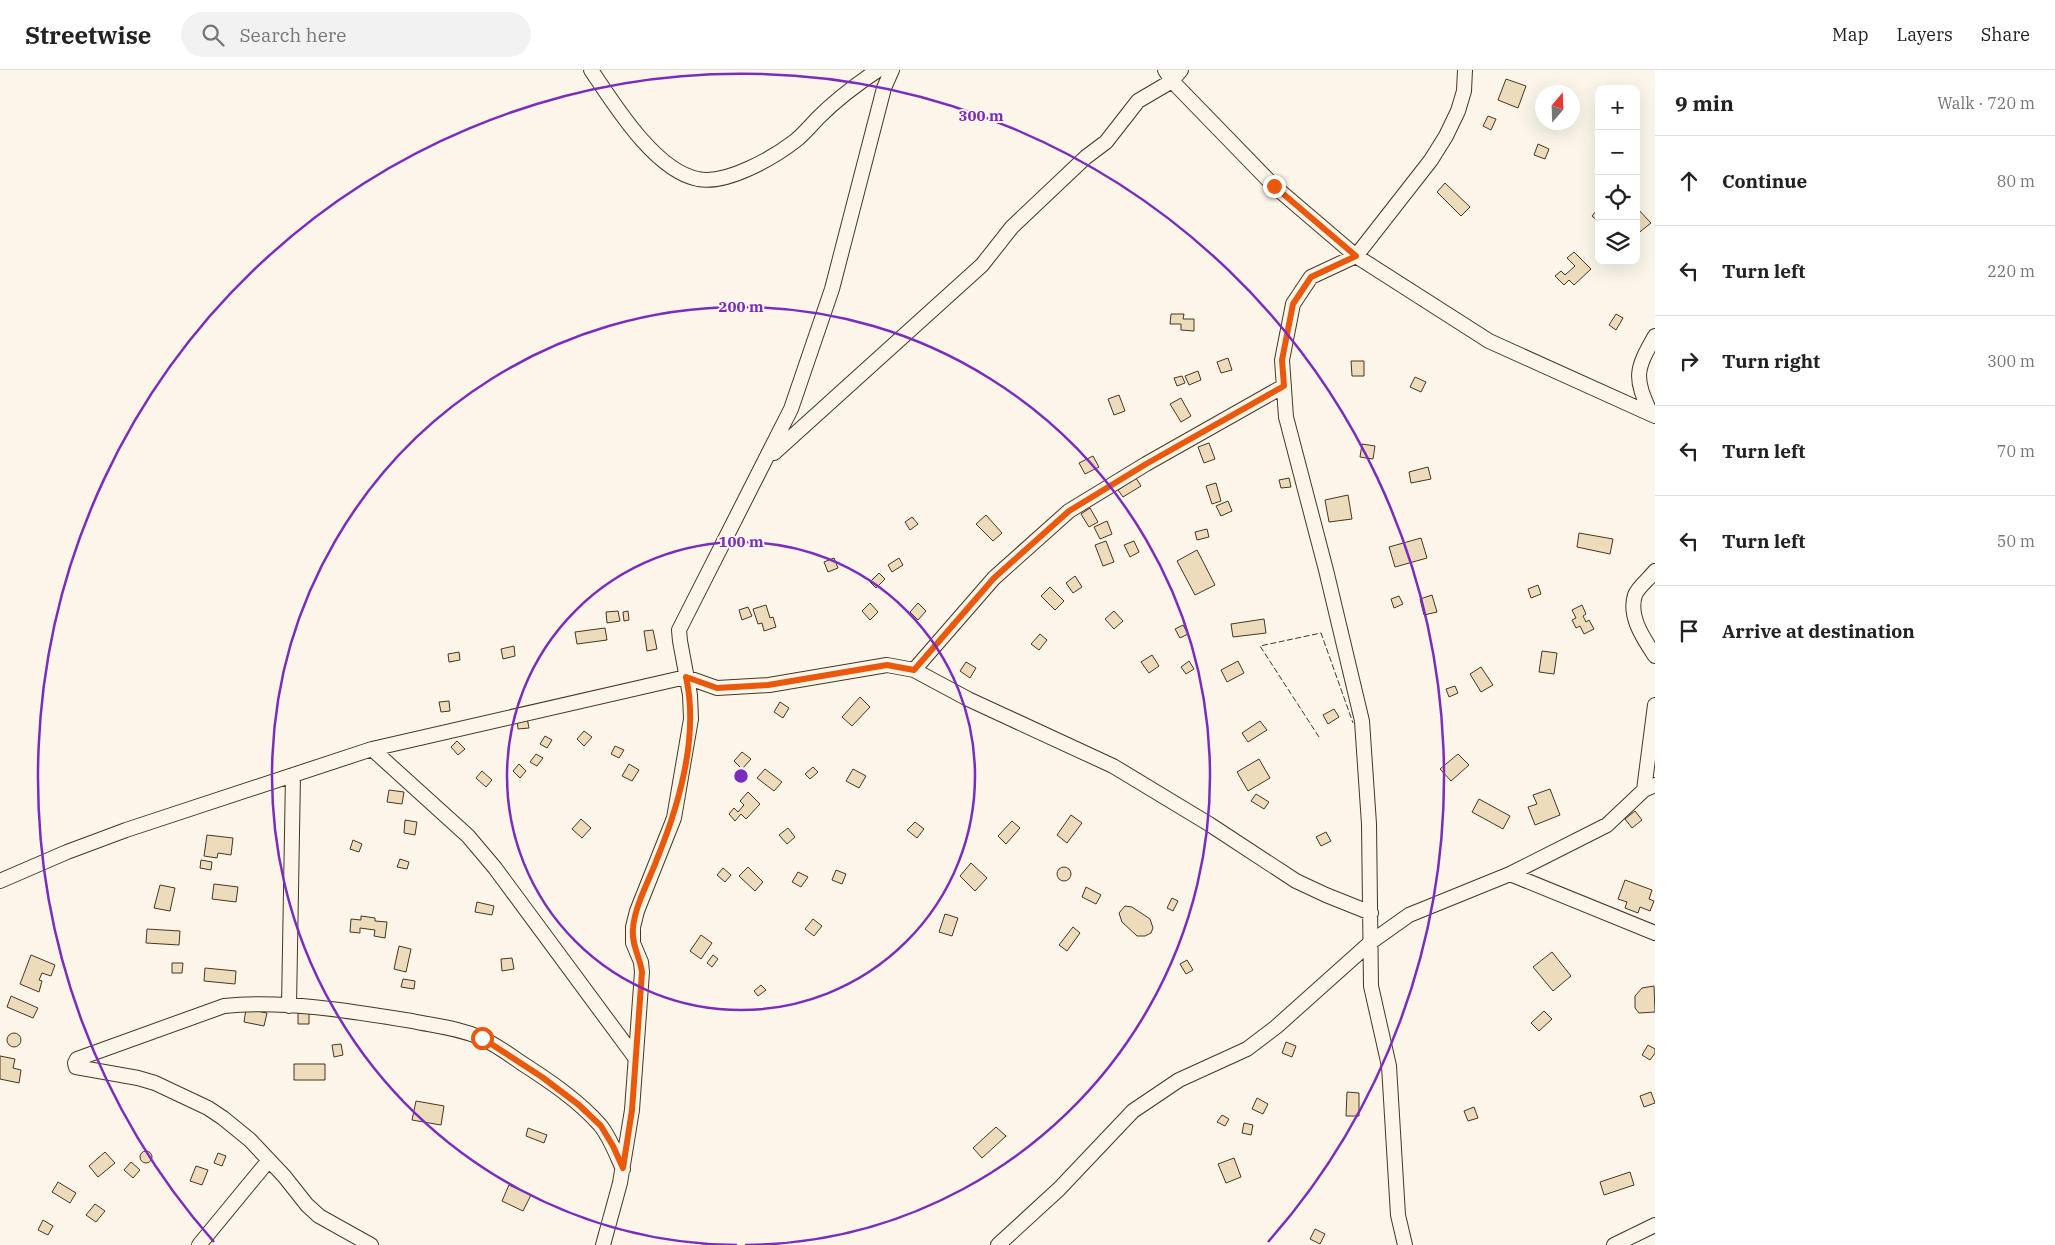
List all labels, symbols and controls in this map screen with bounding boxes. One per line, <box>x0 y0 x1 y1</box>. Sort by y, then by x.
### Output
search box <box>181 12 531 57</box>
text: Streetwise <box>25 19 151 51</box>
icon: search <box>199 21 227 49</box>
text: Search here <box>239 23 346 47</box>
text: Map <box>1832 23 1869 46</box>
text: Layers <box>1897 23 1953 46</box>
text: Share <box>1981 23 2030 46</box>
north arrow <box>1535 85 1580 130</box>
map controls <box>1595 85 1640 265</box>
button: + <box>1595 85 1640 130</box>
text: 9 min <box>1675 89 1734 117</box>
text: Walk · 720 m <box>1937 93 2035 113</box>
text: 300 m <box>958 106 1004 125</box>
button: − <box>1595 130 1640 175</box>
icon: ahead <box>1675 167 1703 195</box>
text: Continue <box>1722 169 1807 193</box>
text: 80 m <box>1997 171 2035 191</box>
route end <box>1263 175 1286 198</box>
button: locate <box>1595 175 1640 220</box>
button: layers <box>1595 220 1640 265</box>
icon: left <box>1675 257 1703 285</box>
text: Turn left <box>1722 259 1805 283</box>
text: 220 m <box>1987 261 2035 281</box>
text: 200 m <box>718 297 764 316</box>
icon: right <box>1675 347 1703 375</box>
text: Turn right <box>1722 349 1820 373</box>
text: 300 m <box>1987 351 2035 371</box>
icon: left <box>1675 437 1703 465</box>
text: Turn left <box>1722 439 1805 463</box>
text: 70 m <box>1997 441 2035 461</box>
icon: left <box>1675 527 1703 555</box>
text: Turn left <box>1722 529 1805 553</box>
text: 50 m <box>1997 531 2035 551</box>
text: 100 m <box>718 532 764 551</box>
icon: arrive <box>1675 617 1703 645</box>
text: Arrive at destination <box>1722 619 1915 643</box>
centre of rings <box>732 767 750 785</box>
route start <box>471 1027 494 1050</box>

